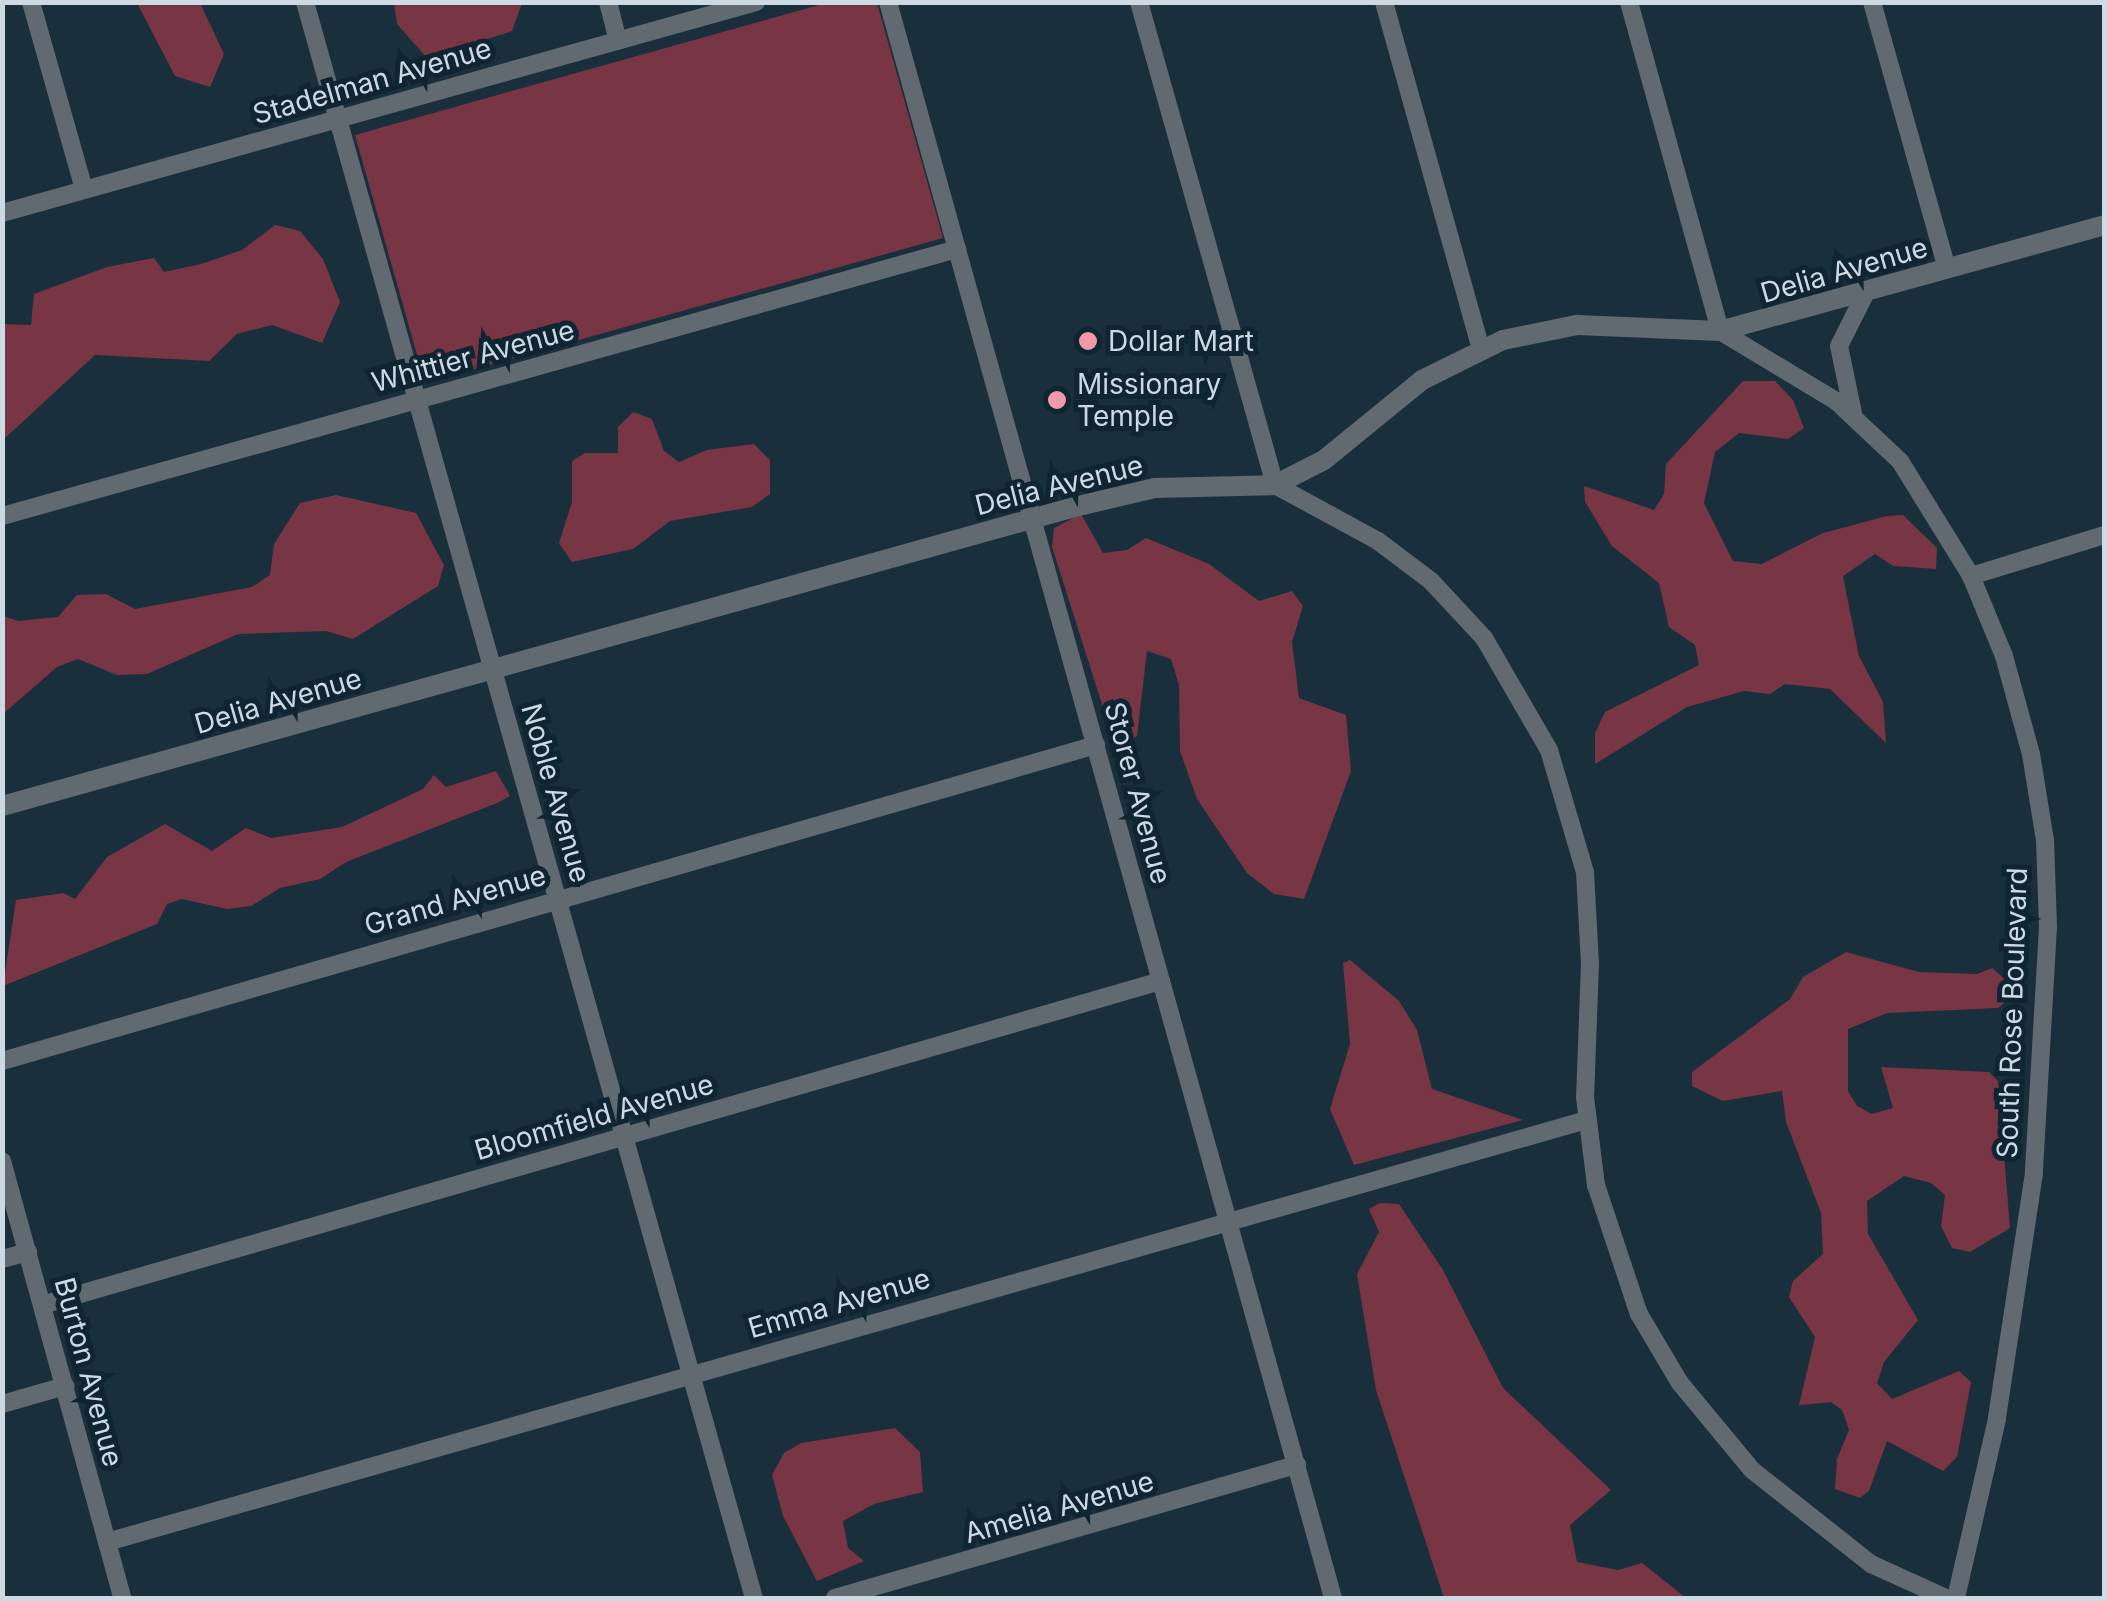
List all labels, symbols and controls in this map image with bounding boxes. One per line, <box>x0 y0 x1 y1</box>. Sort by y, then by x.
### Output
street label: Stadelman Avenue <box>249 31 495 131</box>
street label: Delia Avenue <box>1757 230 1931 310</box>
street label: Whittier Avenue <box>368 313 578 399</box>
place label: Dollar Mart <box>1108 324 1254 358</box>
marker: Dollar Mart <box>1077 330 1099 352</box>
place label: Missionary Temple <box>1077 367 1221 433</box>
marker: Missionary Temple <box>1046 389 1068 411</box>
street label: Delia Avenue <box>971 448 1147 522</box>
street label: Delia Avenue <box>191 661 365 741</box>
street label: Storer Avenue <box>1098 698 1178 888</box>
street label: Noble Avenue <box>514 700 598 886</box>
street label: Grand Avenue <box>360 858 550 942</box>
street label: South Rose Boulevard <box>1990 867 2034 1159</box>
street label: Bloomfield Avenue <box>471 1067 717 1167</box>
street label: Emma Avenue <box>744 1261 934 1345</box>
street label: Burton Avenue <box>48 1274 130 1470</box>
street label: Amelia Avenue <box>960 1464 1158 1550</box>

